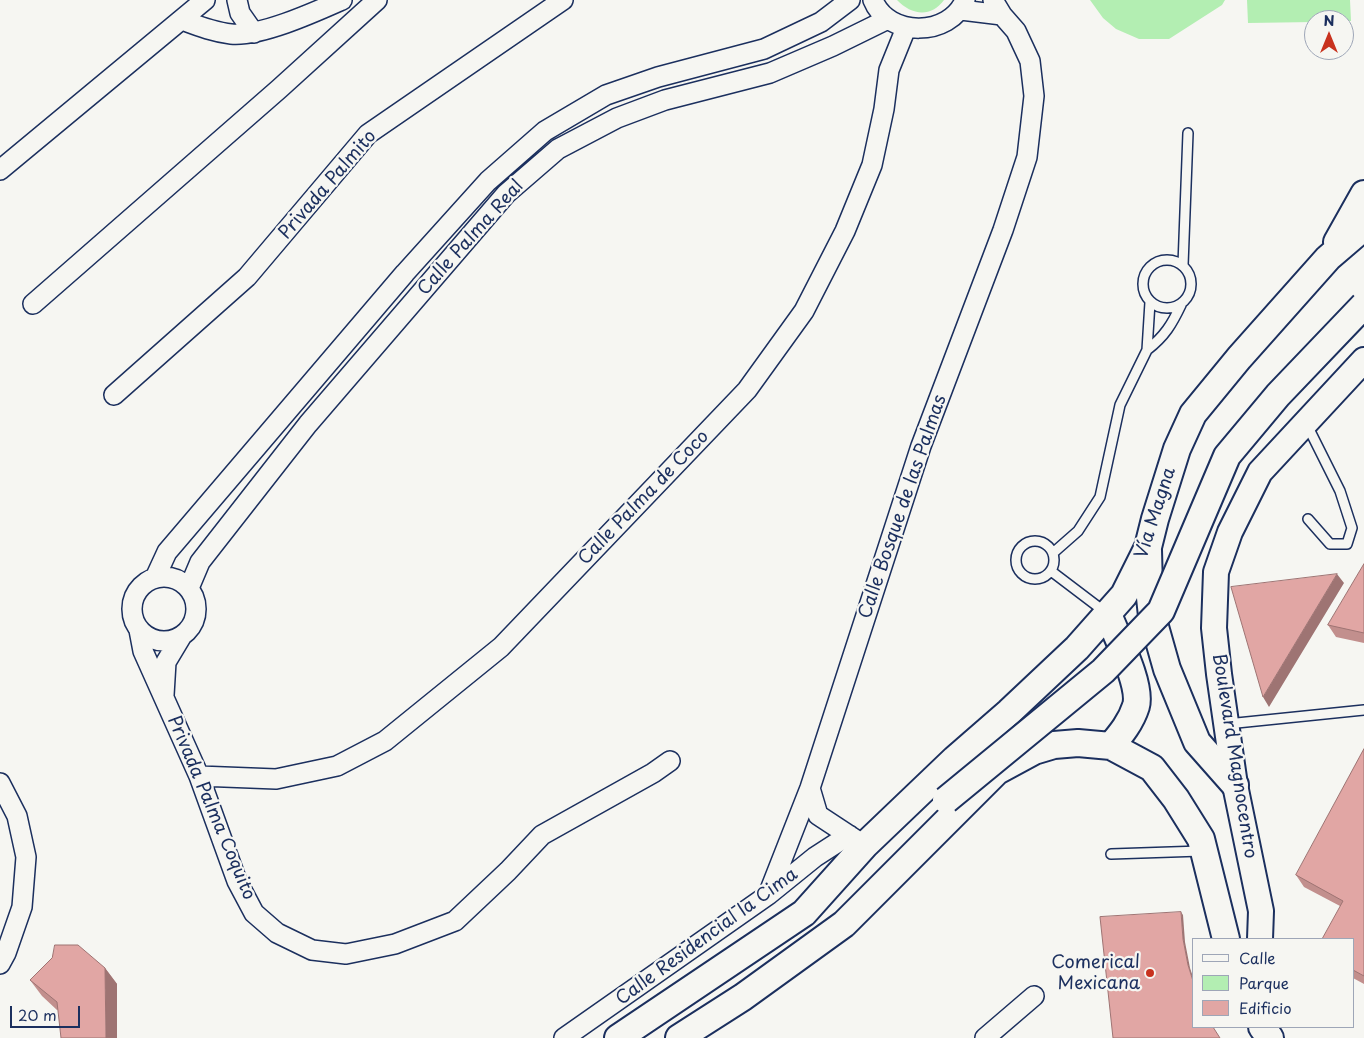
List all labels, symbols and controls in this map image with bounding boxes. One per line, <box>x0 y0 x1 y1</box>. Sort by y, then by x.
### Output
north arrow <box>1304 10 1354 60</box>
text: N <box>1323 10 1335 31</box>
street label: Privada Palmito <box>275 126 381 244</box>
street label: Calle Palma Real <box>414 176 528 300</box>
street label: Calle Bosque de las Palmas <box>855 392 951 622</box>
street label: Calle Palma de Coco <box>574 426 714 570</box>
street label: Vía Magna <box>1131 465 1181 561</box>
street label: Boulevard Magnocentro <box>1207 652 1261 860</box>
street label: Privada Palma Coquito <box>162 713 260 903</box>
street label: Calle Residencial la Cima <box>612 864 802 1010</box>
legend <box>1192 938 1354 1028</box>
text: Calle <box>1239 946 1276 969</box>
place label: Comerical Mexicana <box>1051 952 1140 994</box>
marker: Comerical Mexicana <box>1144 967 1156 979</box>
text: Parque <box>1239 971 1289 994</box>
scale bar <box>12 996 82 1028</box>
text: Edificio <box>1239 996 1292 1019</box>
text: 20 m <box>18 1003 57 1026</box>

